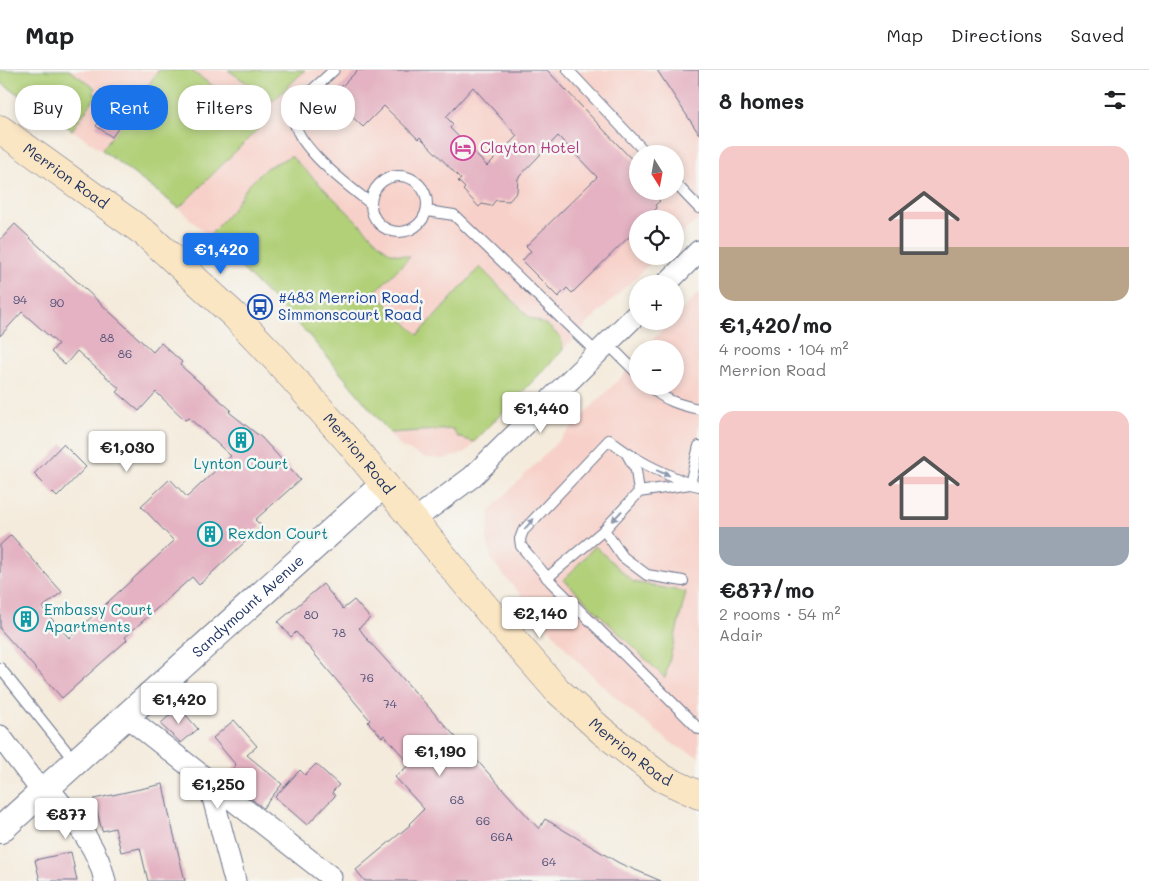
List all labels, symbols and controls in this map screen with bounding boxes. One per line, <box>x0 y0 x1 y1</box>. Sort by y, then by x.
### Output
text: Map <box>25 19 74 50</box>
text: Map <box>886 23 923 47</box>
text: Directions <box>951 23 1043 47</box>
text: Saved <box>1071 23 1124 47</box>
chip: Buy <box>15 85 81 130</box>
chip: Rent <box>91 85 168 130</box>
chip: Filters <box>178 85 271 130</box>
chip: New <box>281 85 355 130</box>
icon: filters <box>1101 86 1129 114</box>
text: 8 homes <box>719 87 804 114</box>
hotel icon: Clayton Hotel <box>450 135 476 161</box>
place label: Clayton Hotel <box>480 137 580 157</box>
street label: Merrion Road <box>20 138 113 213</box>
north arrow <box>629 145 684 200</box>
map controls <box>629 145 684 395</box>
icon: home <box>879 178 969 268</box>
button: locate <box>629 210 684 265</box>
pin: €1,420 <box>180 232 262 275</box>
text: €1,420 <box>194 238 248 259</box>
button: + <box>629 275 684 330</box>
place label: #483 Merrion Road, Simmonscourt Road <box>278 287 423 324</box>
house number: 94 <box>13 291 27 307</box>
house number: 90 <box>50 294 65 310</box>
bus stop icon: #483 Merrion Road, Simmonscourt Road <box>247 294 273 320</box>
text: €1,420/mo <box>719 311 832 338</box>
house number: 88 <box>100 329 114 345</box>
text: 4 rooms · 104 m² <box>719 338 849 359</box>
button: − <box>629 340 684 395</box>
house number: 86 <box>118 345 132 361</box>
text: Merrion Road <box>719 359 826 380</box>
pin: €1,440 <box>500 392 582 434</box>
text: €1,440 <box>513 397 569 418</box>
street label: Merrion Road <box>319 408 399 498</box>
building icon: Lynton Court <box>228 427 254 453</box>
pin: €1,030 <box>86 430 168 473</box>
text: €1,030 <box>99 436 155 457</box>
icon: home <box>879 443 969 533</box>
place label: Lynton Court <box>194 453 288 473</box>
one-way arrow <box>656 469 671 477</box>
one-way arrow <box>611 510 623 522</box>
one-way arrow <box>523 519 535 531</box>
building icon: Rexdon Court <box>197 521 223 547</box>
place label: Rexdon Court <box>228 523 328 543</box>
street label: Sandymount Avenue <box>187 550 308 661</box>
text: €877/mo <box>719 576 814 603</box>
pin: €2,140 <box>499 596 581 639</box>
place label: Embassy Court Apartments <box>44 599 153 636</box>
text: €2,140 <box>513 602 567 623</box>
text: 2 rooms · 54 m² <box>719 603 840 624</box>
building icon: Embassy Court Apartments <box>13 606 39 632</box>
house number: 80 <box>304 606 319 622</box>
house number: 78 <box>332 624 346 640</box>
text: Adair <box>719 624 763 645</box>
house number: 76 <box>360 669 374 685</box>
pin: €1,420 <box>138 682 220 725</box>
text: €1,420 <box>152 688 206 709</box>
house number: 74 <box>383 695 397 711</box>
street label: Merrion Road <box>585 713 675 790</box>
pin: €1,190 <box>399 734 481 777</box>
text: €1,190 <box>414 740 466 761</box>
pin: €1,250 <box>177 768 259 810</box>
text: €1,250 <box>191 773 245 794</box>
house number: 68 <box>450 791 464 807</box>
pin: €877 <box>36 798 96 840</box>
text: €877 <box>46 803 86 824</box>
house number: 66 <box>476 812 490 828</box>
house number: 66A <box>491 828 513 844</box>
house number: 64 <box>542 853 556 869</box>

